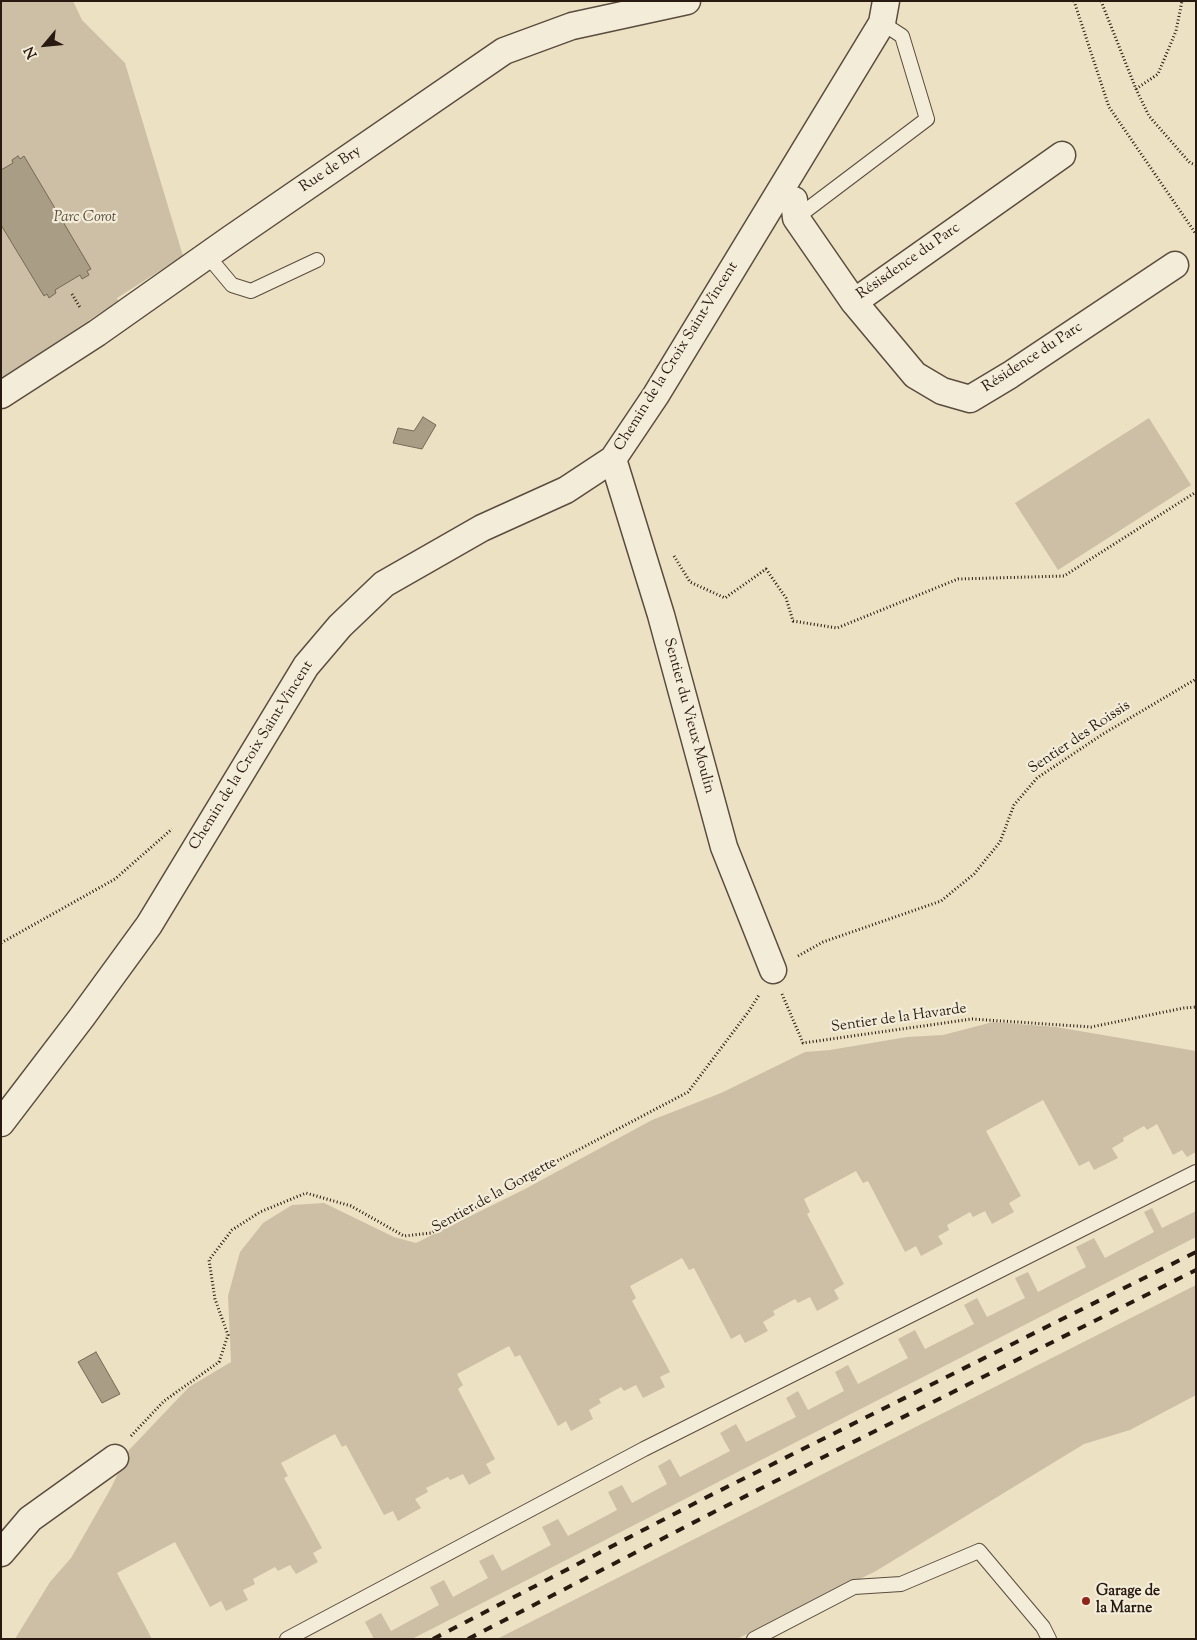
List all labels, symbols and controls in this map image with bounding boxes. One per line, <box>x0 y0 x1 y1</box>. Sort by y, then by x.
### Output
north arrow <box>20 20 70 70</box>
text: N <box>20 42 43 62</box>
street label: Rue de Bry <box>297 143 365 197</box>
park label: Parc Corot <box>54 209 116 227</box>
street label: Résisdence du Parc <box>854 220 964 304</box>
street label: Chemin de la Croix Saint-Vincent <box>611 259 743 455</box>
street label: Résidence du Parc <box>979 319 1087 397</box>
street label: Sentier du Vieux Moulin <box>659 636 717 796</box>
street label: Chemin de la Croix Saint-Vincent <box>186 658 318 854</box>
street label: Sentier des Roissis <box>1026 697 1134 779</box>
street label: Sentier de la Havarde <box>830 1001 968 1037</box>
street label: Sentier de la Gorgette <box>429 1154 561 1238</box>
place label: Garage de la Marne <box>1096 1583 1160 1618</box>
marker: Garage de la Marne <box>1080 1595 1092 1607</box>

